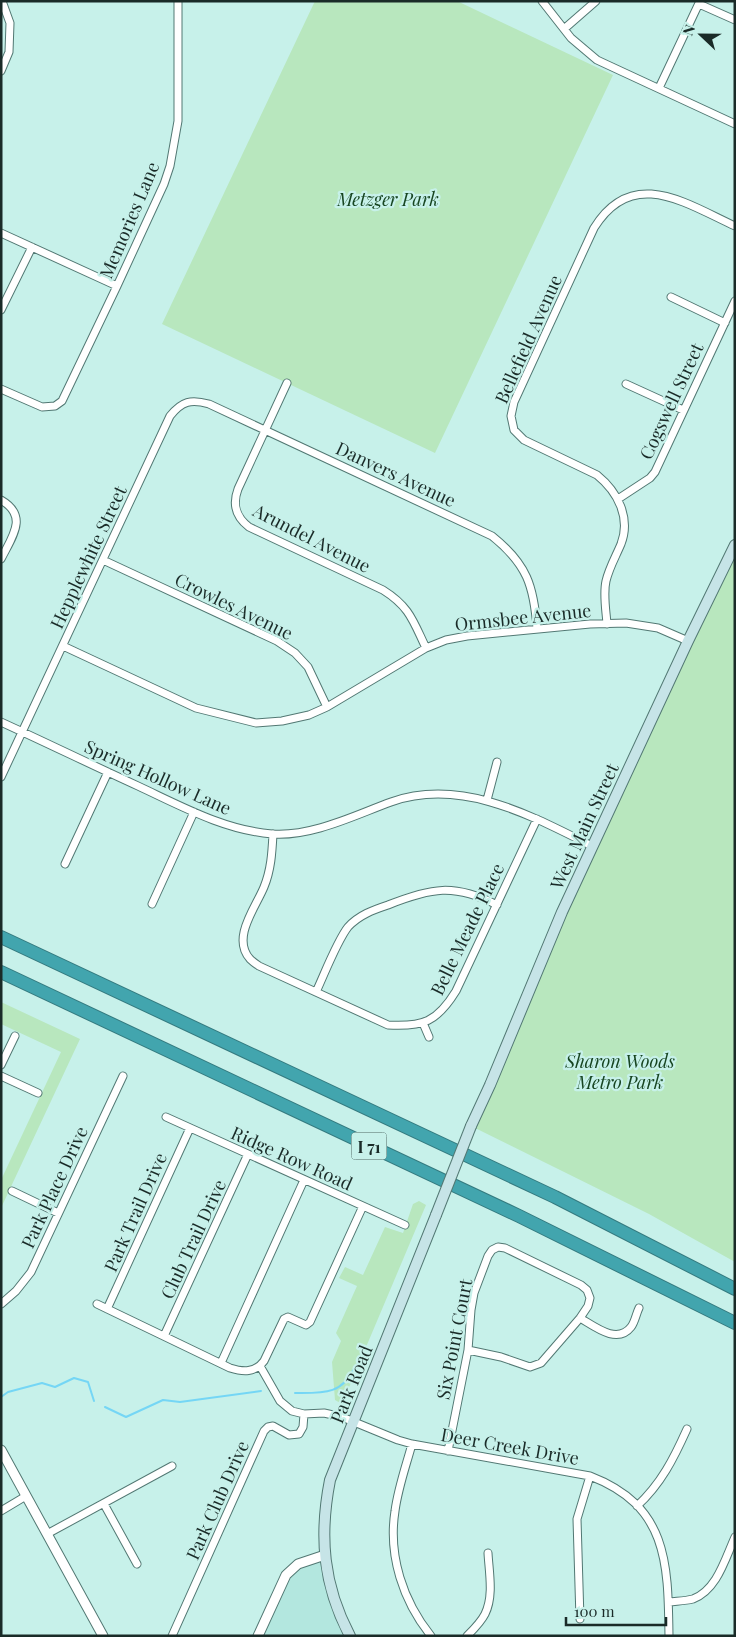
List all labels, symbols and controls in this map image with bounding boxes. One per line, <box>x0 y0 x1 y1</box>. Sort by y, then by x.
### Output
north arrow <box>676 10 726 60</box>
text: N <box>678 22 699 38</box>
street label: Memories Lane <box>94 158 164 282</box>
park label: Metzger Park <box>336 187 439 211</box>
street label: Bellefield Avenue <box>489 271 567 407</box>
street label: Cogswell Street <box>634 338 709 463</box>
street label: Danvers Avenue <box>332 436 460 512</box>
street label: Hepplewhite Street <box>44 481 132 632</box>
street label: Arundel Avenue <box>248 498 375 578</box>
street label: Crowles Avenue <box>171 567 297 645</box>
street label: Ormsbee Avenue <box>454 598 592 636</box>
street label: Spring Hollow Lane <box>81 734 235 820</box>
street label: West Main Street <box>544 759 624 894</box>
street label: Belle Meade Place <box>425 859 509 999</box>
park label: Sharon Woods Metro Park <box>564 1049 675 1094</box>
street label: Ridge Row Road <box>227 1120 357 1196</box>
street label: Park Place Drive <box>15 1122 93 1252</box>
road number: I 71 <box>352 1132 386 1160</box>
street label: Park Trail Drive <box>98 1149 172 1275</box>
street label: Club Trail Drive <box>155 1175 231 1303</box>
street label: Six Point Court <box>431 1276 478 1401</box>
street label: Park Road <box>324 1341 378 1427</box>
street label: Deer Creek Drive <box>439 1422 581 1470</box>
street label: Park Club Drive <box>180 1437 254 1563</box>
scale bar <box>566 1594 666 1626</box>
text: 100 m <box>574 1601 615 1621</box>

